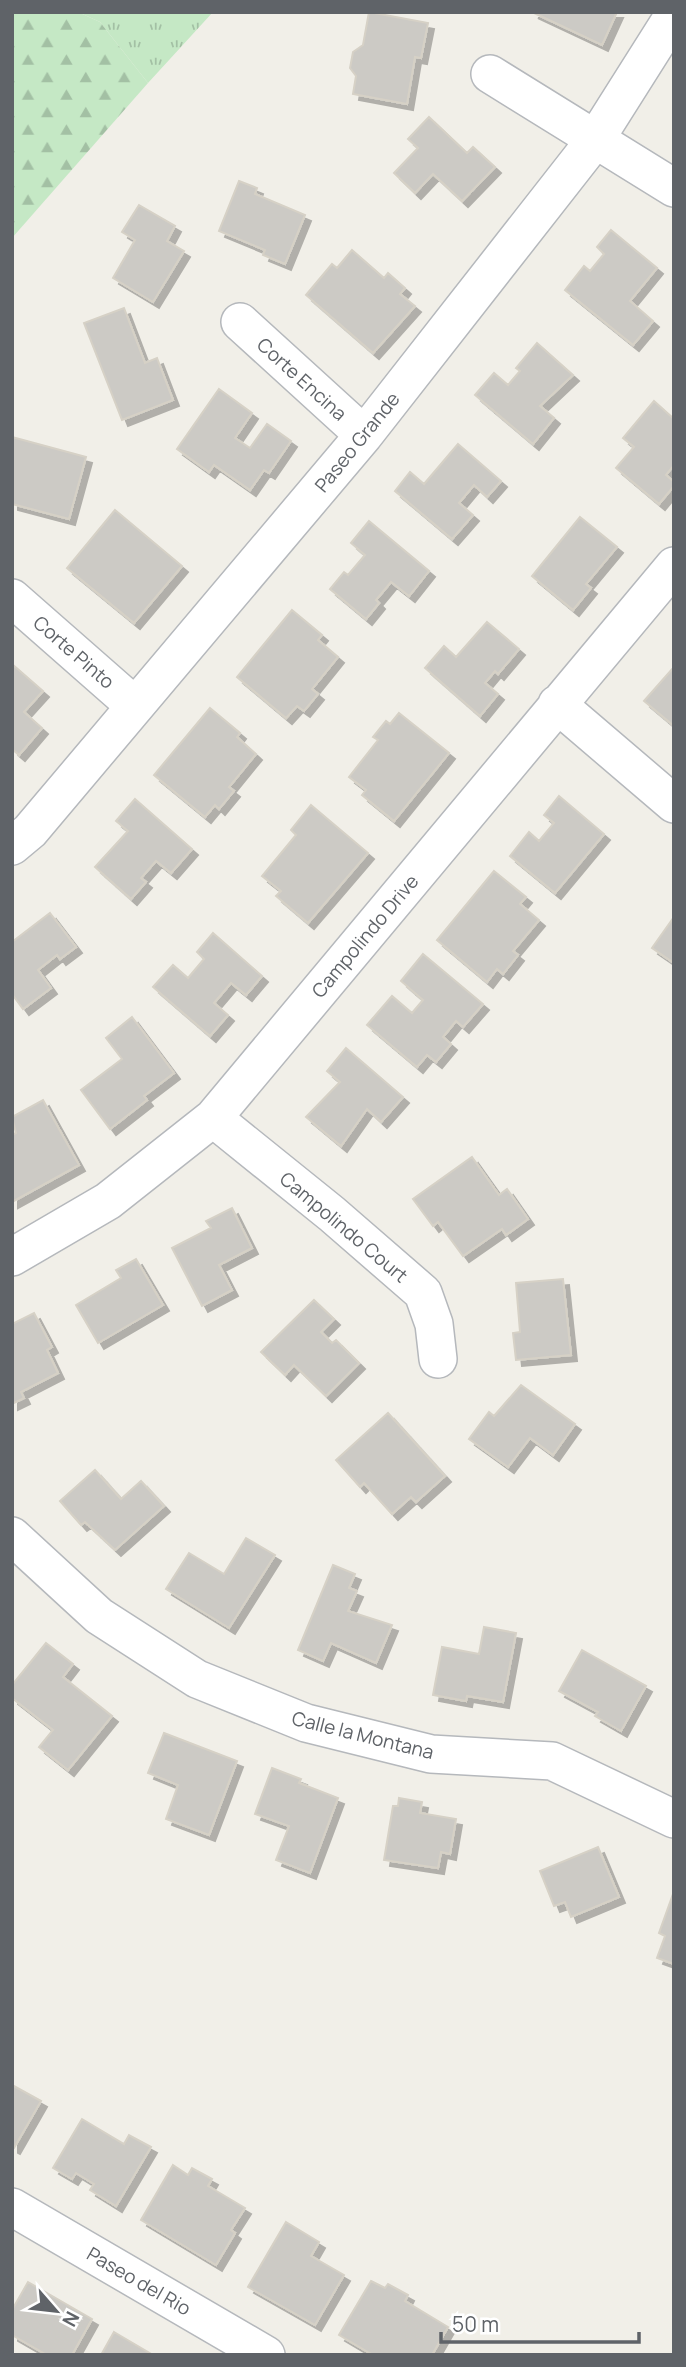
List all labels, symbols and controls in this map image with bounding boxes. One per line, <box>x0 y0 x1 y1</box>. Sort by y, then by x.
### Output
street label: Corte Encina <box>252 332 352 426</box>
street label: Paseo Grande <box>309 387 405 497</box>
street label: Corte Pinto <box>28 610 120 694</box>
street label: Campolindo Drive <box>306 869 424 1003</box>
street label: Campolindo Court <box>274 1166 414 1288</box>
street label: Calle la Montana <box>289 1705 437 1765</box>
street label: Paseo del Rio <box>82 2241 196 2321</box>
north arrow <box>21 2276 91 2346</box>
scale bar <box>441 2300 639 2344</box>
text: N <box>56 2307 86 2331</box>
text: 50 m <box>452 2310 499 2338</box>

